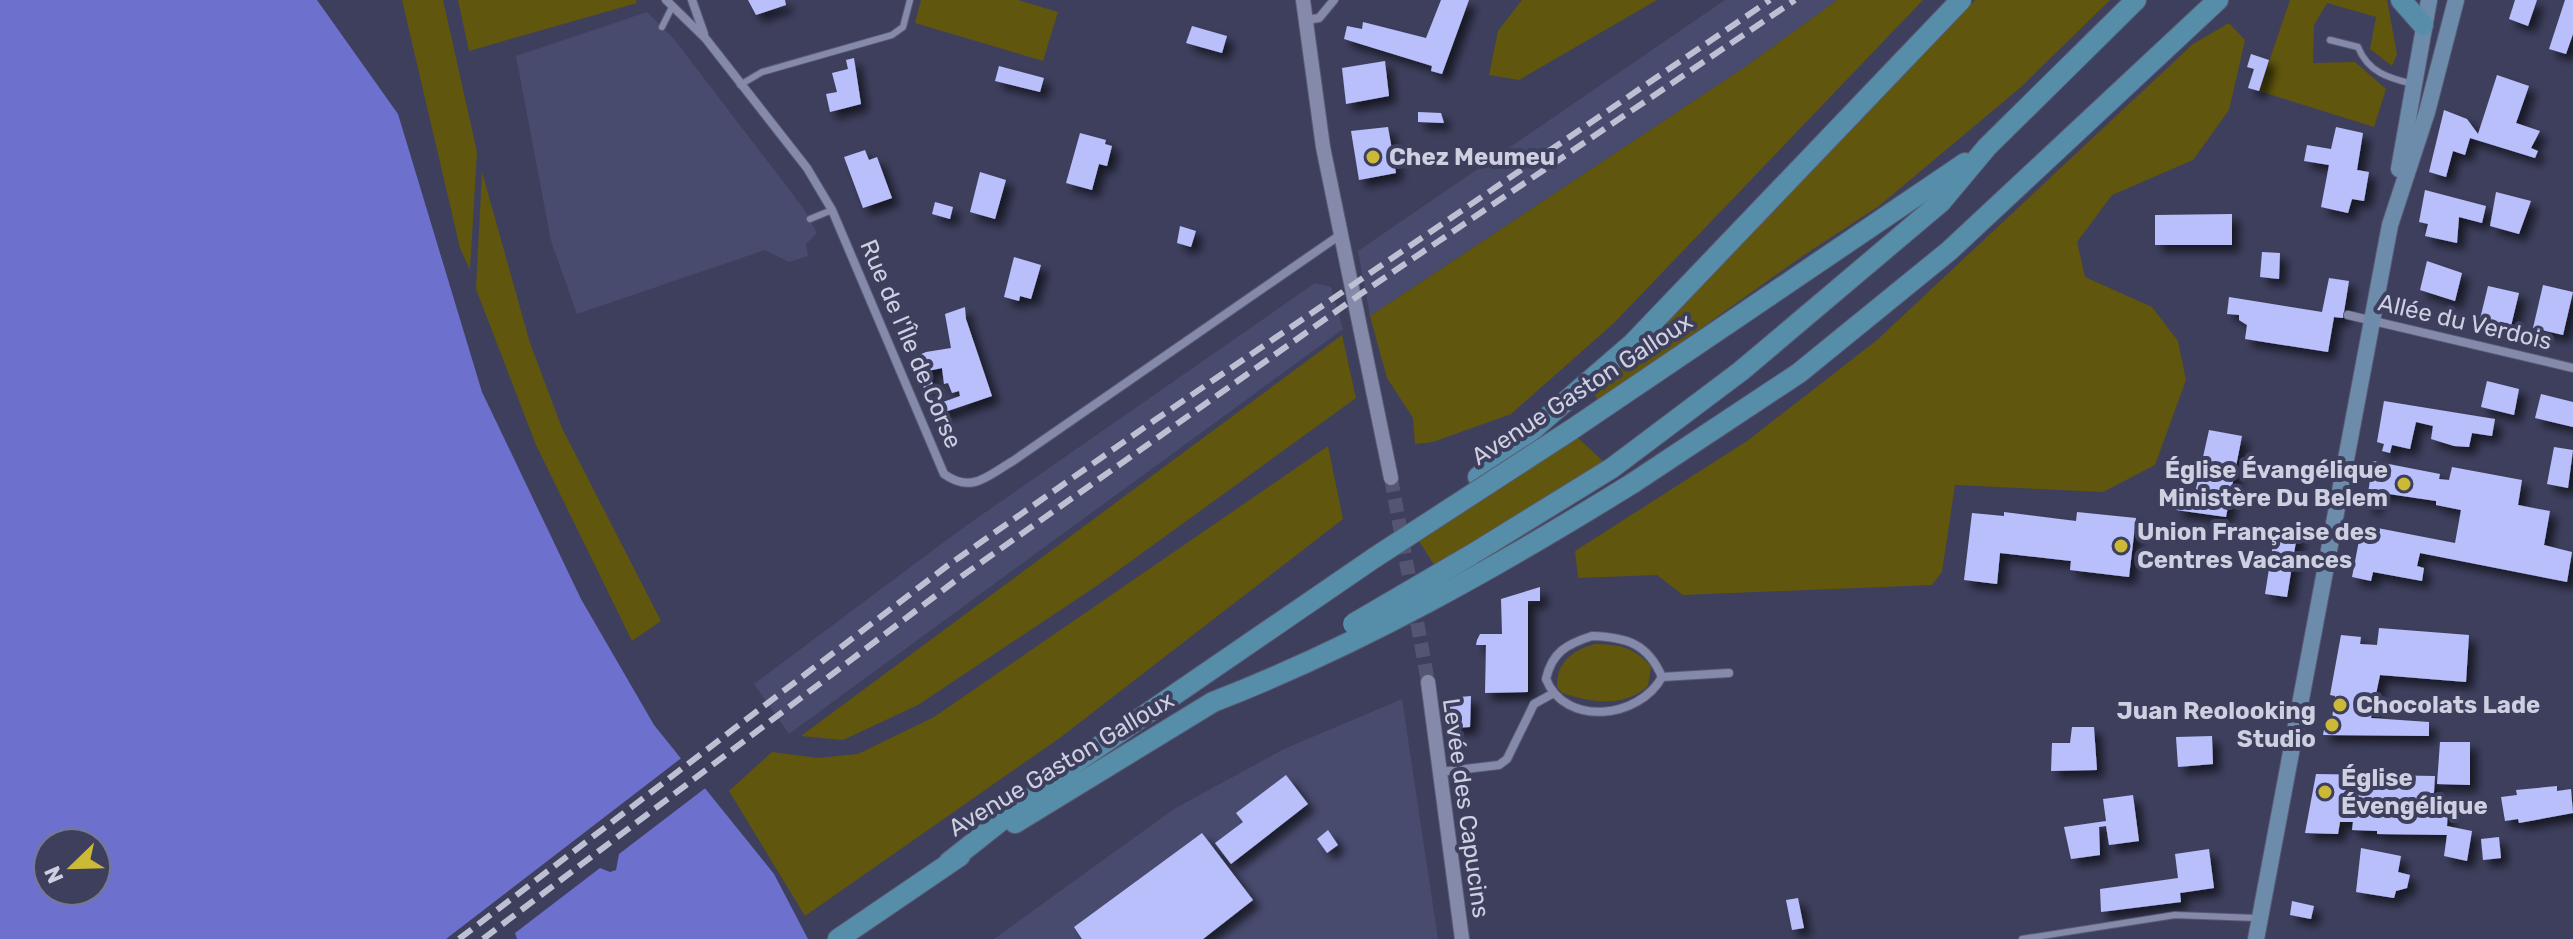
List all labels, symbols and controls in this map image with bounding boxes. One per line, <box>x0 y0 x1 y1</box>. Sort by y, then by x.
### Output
place label: Chez Meumeu <box>1389 143 1555 171</box>
marker: Chez Meumeu <box>1364 148 1382 166</box>
street label: Rue de l'Île de Corse <box>854 235 968 453</box>
street label: Allée du Verdois <box>2375 288 2555 356</box>
street label: Avenue Gaston Galloux <box>1466 307 1698 471</box>
place label: Église Évangélique Ministère Du Belem <box>2158 456 2388 512</box>
marker: Église Évangélique Ministère Du Belem <box>2395 475 2413 493</box>
place label: Union Française des Centres Vacances <box>2137 518 2377 574</box>
marker: Union Française des Centres Vacances <box>2112 537 2130 555</box>
street label: Avenue Gaston Galloux <box>943 686 1179 842</box>
place label: Chocolats Lade <box>2356 691 2540 719</box>
street label: Levée des Capucins <box>1437 696 1495 920</box>
marker: Chocolats Lade <box>2331 696 2349 714</box>
place label: Juan Reolooking Studio <box>2117 697 2316 753</box>
marker: Juan Reolooking Studio <box>2323 716 2341 734</box>
place label: Église Évengélique <box>2341 764 2488 820</box>
marker: Église Évengélique <box>2316 783 2334 801</box>
north arrow <box>32 827 112 907</box>
text: N <box>39 862 70 887</box>

